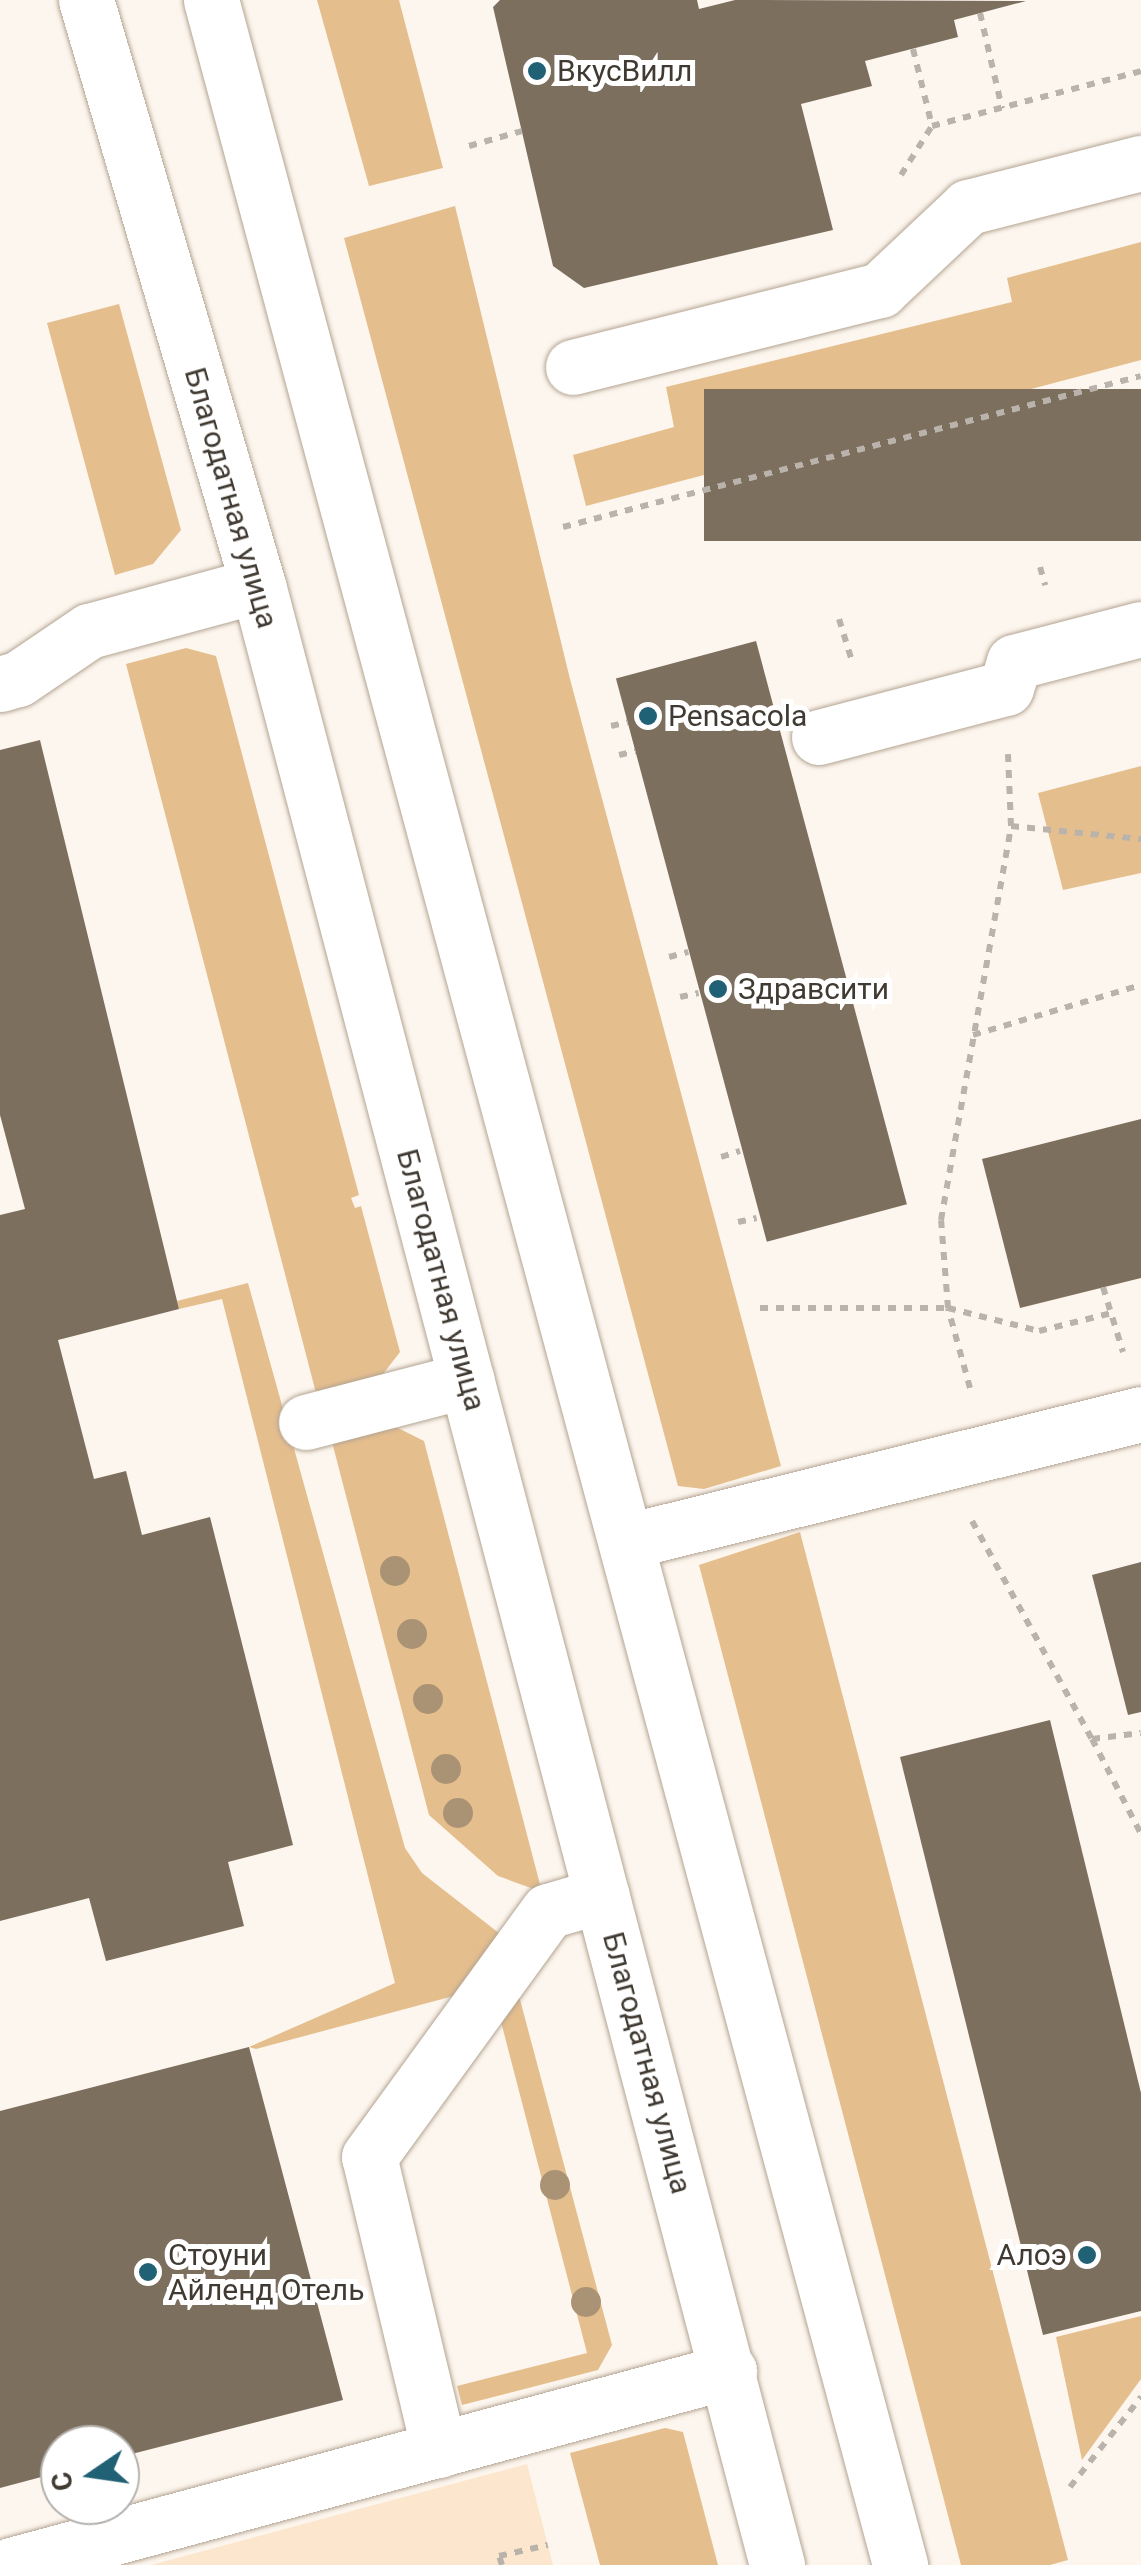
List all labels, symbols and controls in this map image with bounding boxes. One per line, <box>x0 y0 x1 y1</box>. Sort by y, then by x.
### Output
place label: ВкусВилл <box>557 53 692 89</box>
marker: ВкусВилл <box>526 60 548 82</box>
street label: Благодатная улица <box>177 364 285 632</box>
place label: Pensacola <box>668 698 807 734</box>
marker: Pensacola <box>637 705 659 727</box>
place label: Здравсити <box>738 971 889 1007</box>
marker: Здравсити <box>707 978 729 1000</box>
street label: Благодатная улица <box>389 1145 493 1415</box>
street label: Благодатная улица <box>595 1928 699 2198</box>
place label: Стоуни Айленд Отель <box>168 2237 364 2308</box>
place label: Алоэ <box>997 2237 1067 2273</box>
marker: Алоэ <box>1076 2244 1098 2266</box>
marker: Стоуни Айленд Отель <box>137 2261 159 2283</box>
north arrow <box>40 2425 140 2525</box>
text: С <box>44 2469 80 2494</box>

